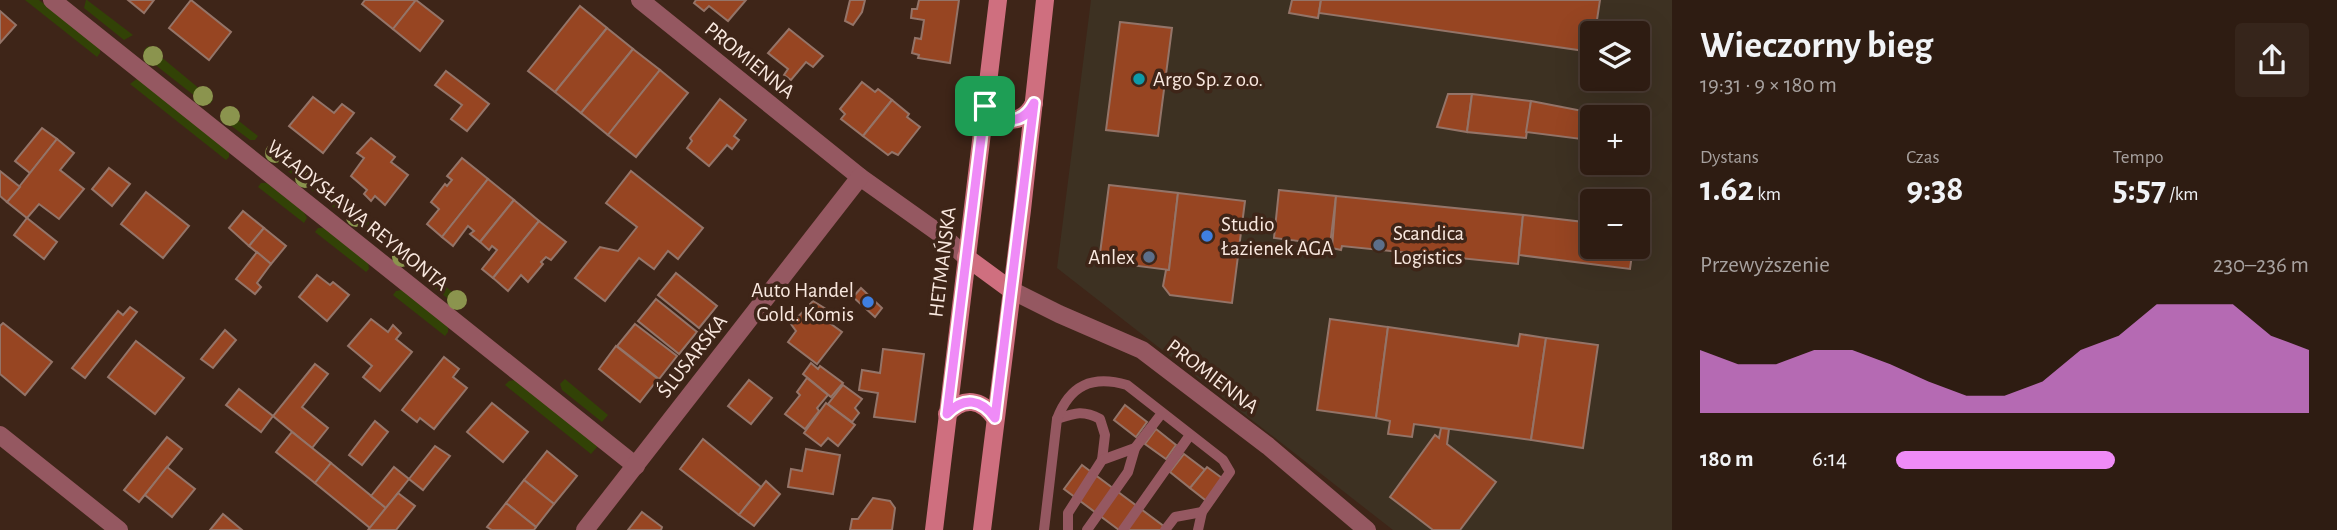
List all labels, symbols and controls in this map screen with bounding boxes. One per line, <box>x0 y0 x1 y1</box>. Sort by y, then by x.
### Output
street label: PROMIENNA <box>701 18 799 103</box>
map controls <box>1580 21 1650 259</box>
button: layers <box>1580 21 1650 91</box>
button: share <box>2235 23 2309 97</box>
text: Wieczorny bieg <box>1700 27 1933 65</box>
place label: Argo Sp. z o.o. <box>1153 69 1263 90</box>
marker: Argo Sp. z o.o. <box>1131 71 1147 87</box>
text: 19:31 · 9 × 180 m <box>1700 74 1837 97</box>
pin <box>955 76 1015 136</box>
icon: arrive <box>966 87 1004 125</box>
button: + <box>1580 105 1650 175</box>
street label: WŁADYSŁAWA REYMONTA <box>263 136 452 295</box>
text: Dystans <box>1700 148 1759 167</box>
text: Czas <box>1906 148 1939 167</box>
text: Tempo <box>2113 148 2164 167</box>
text: 1.62 <box>1700 172 1754 207</box>
text: 9:38 <box>1906 172 1964 207</box>
text: 5:57 <box>2113 172 2166 207</box>
text: km <box>1754 185 1781 204</box>
text: /km <box>2166 185 2199 204</box>
button: − <box>1580 189 1650 259</box>
street label: HETMAŃSKA <box>923 205 960 319</box>
place label: Studio Łazienek AGA <box>1221 214 1333 259</box>
place label: Scandica Logistics <box>1393 223 1465 268</box>
marker: Studio Łazienek AGA <box>1199 228 1215 244</box>
marker: Scandica Logistics <box>1371 237 1387 253</box>
place label: Anlex <box>1088 247 1135 268</box>
marker: Anlex <box>1141 249 1157 265</box>
text: Przewyższenie <box>1700 254 1830 277</box>
text: 230–236 m <box>2213 254 2309 277</box>
place label: Auto Handel Gold. Komis <box>751 280 854 325</box>
marker: Auto Handel Gold. Komis <box>860 294 876 310</box>
street label: ŚLUSARSKA <box>651 309 731 402</box>
street label: PROMIENNA <box>1163 335 1262 418</box>
text: 180 m <box>1700 448 1754 471</box>
text: 6:14 <box>1812 448 1847 471</box>

